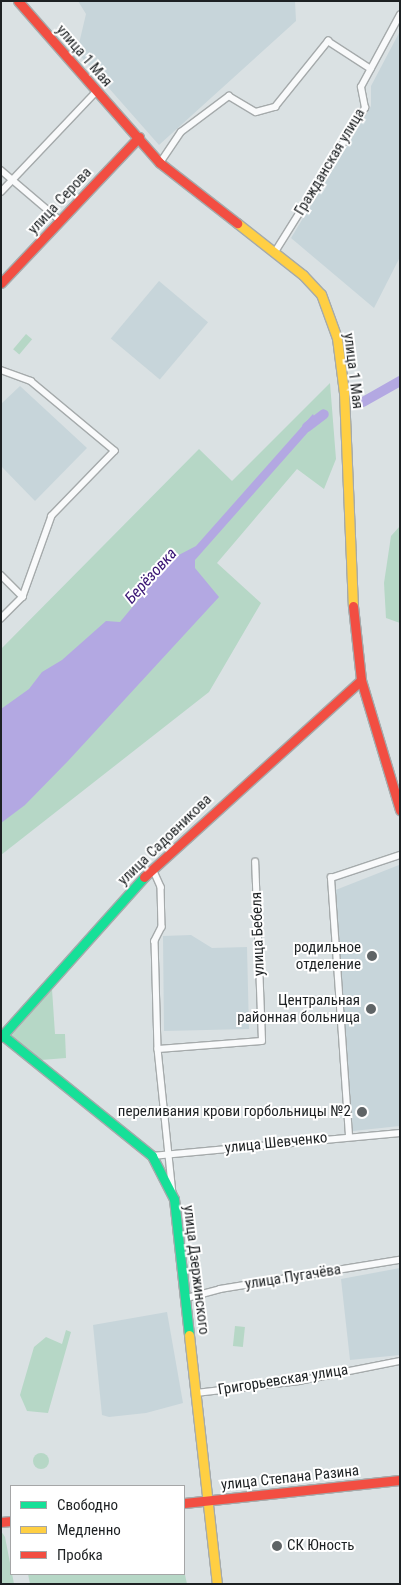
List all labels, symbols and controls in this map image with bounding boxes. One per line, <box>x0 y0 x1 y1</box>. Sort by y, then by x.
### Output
street label: улица 1 Мая <box>52 21 116 91</box>
street label: Гражданская улица <box>291 105 369 219</box>
street label: улица Серова <box>24 164 96 238</box>
street label: улица 1 Мая <box>339 332 367 410</box>
water label: Берёзовка <box>121 544 181 608</box>
street label: улица Садовникова <box>114 791 216 889</box>
street label: улица Бебеля <box>248 892 268 976</box>
place label: родильное отделение <box>294 938 361 973</box>
marker: родильное отделение <box>365 949 379 963</box>
place label: Центральная районная больница <box>237 991 360 1026</box>
marker: Центральная районная больница <box>364 1002 378 1016</box>
place label: переливания крови горбольницы №2 <box>118 1103 351 1121</box>
marker: переливания крови горбольницы №2 <box>355 1105 369 1119</box>
street label: улица Шевченко <box>224 1129 328 1157</box>
street label: улица Дзержинского <box>179 1204 213 1336</box>
street label: улица Пугачёва <box>244 1261 342 1293</box>
street label: Григорьевская улица <box>217 1361 349 1399</box>
street label: улица Степана Разина <box>220 1462 360 1494</box>
legend <box>10 1485 185 1575</box>
text: Свободно <box>57 1496 118 1514</box>
text: Медленно <box>57 1521 121 1539</box>
place label: СК Юность <box>287 1537 354 1555</box>
marker: СК Юность <box>271 1540 283 1552</box>
text: Пробка <box>57 1546 103 1564</box>

